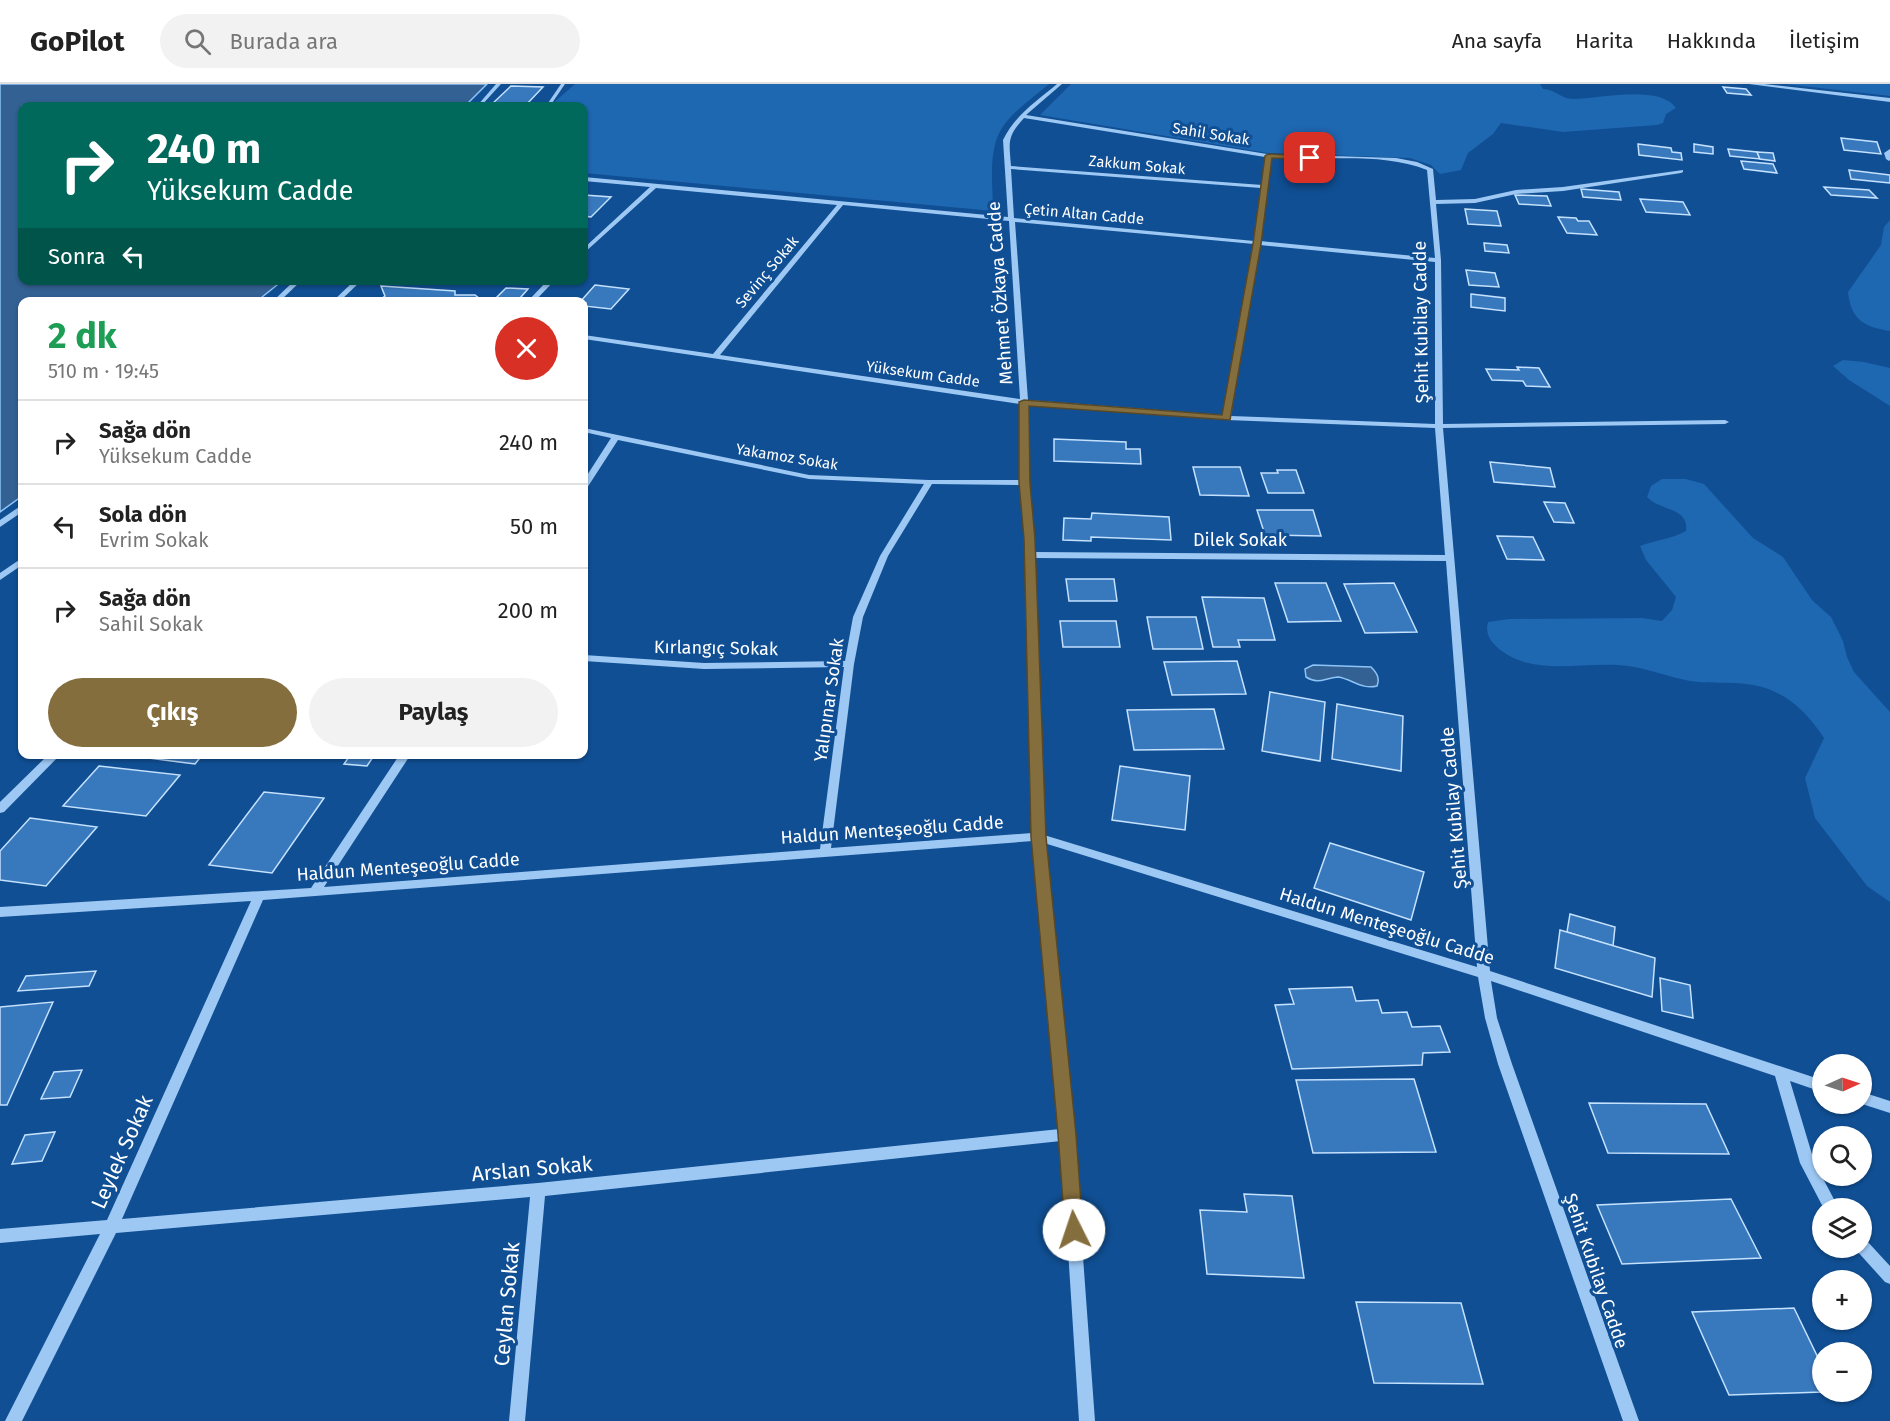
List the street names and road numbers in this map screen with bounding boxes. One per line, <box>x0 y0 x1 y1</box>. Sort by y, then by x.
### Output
street label: Sahil Sokak <box>1171 119 1251 149</box>
street label: Zakkum Sokak <box>1088 152 1186 178</box>
street label: Çetin Altan Cadde <box>1023 200 1145 228</box>
street label: Mehmet Özkaya Cadde <box>983 201 1017 385</box>
street label: Sevinç Sokak <box>732 232 802 312</box>
street label: Şehit Kubilay Cadde <box>1409 241 1433 403</box>
street label: Yüksekum Cadde <box>865 357 981 391</box>
street label: Yakamoz Sokak <box>735 440 840 474</box>
street label: Dilek Sokak <box>1193 529 1288 551</box>
street label: Kırlangıç Sokak <box>654 636 779 660</box>
street label: Yalıpınar Sokak <box>809 636 849 763</box>
street label: Şehit Kubilay Cadde <box>1436 726 1472 890</box>
street label: Haldun Menteşeoğlu Cadde <box>780 811 1004 849</box>
street label: Haldun Menteşeoğlu Cadde <box>296 848 520 886</box>
street label: Haldun Menteşeoğlu Cadde <box>1277 883 1497 969</box>
street label: Leylek Sokak <box>85 1091 159 1213</box>
street label: Arslan Sokak <box>470 1151 594 1187</box>
street label: Şehit Kubilay Cadde <box>1559 1191 1633 1351</box>
street label: Ceylan Sokak <box>489 1241 525 1367</box>

